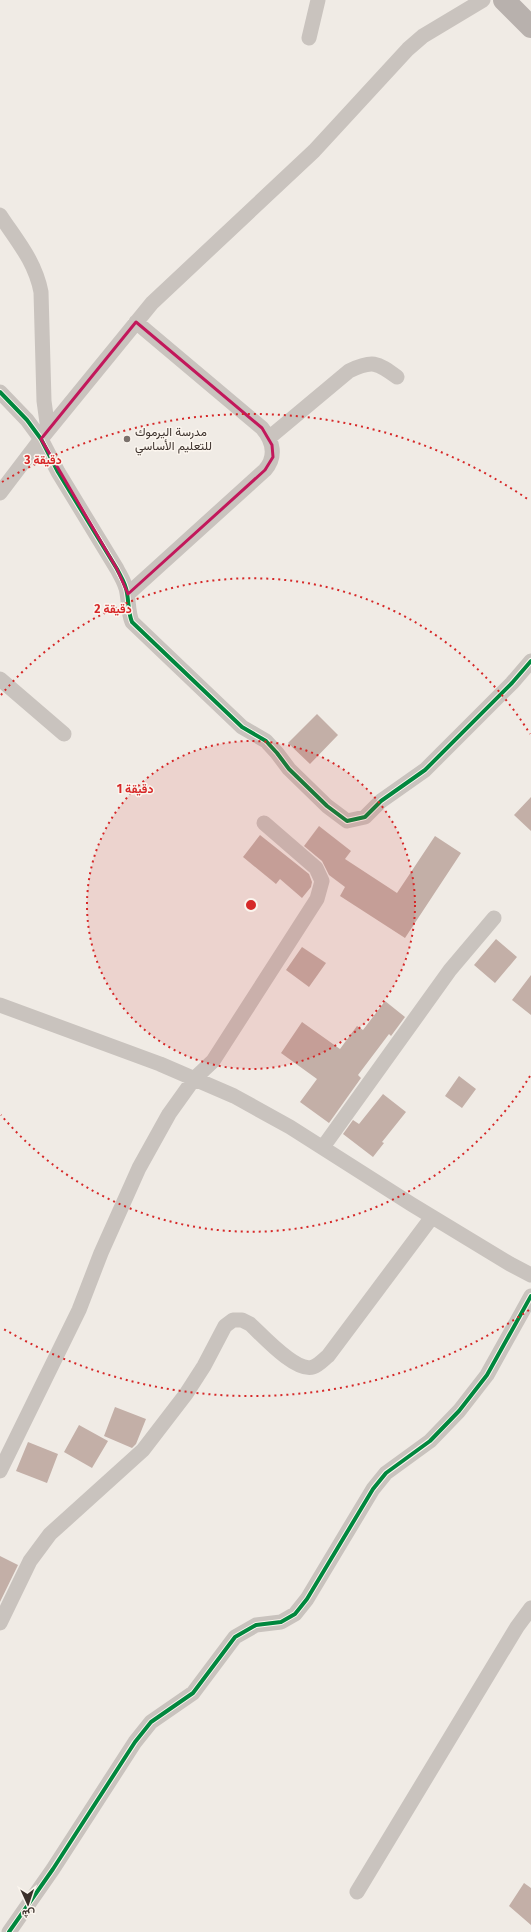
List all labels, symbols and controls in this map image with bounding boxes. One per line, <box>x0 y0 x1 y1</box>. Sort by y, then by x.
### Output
place label: مدرسة اليرموك للتعليم الأساسي <box>135 425 212 456</box>
marker: مدرسة اليرموك للتعليم الأساسي <box>122 434 132 444</box>
text: 3 دقيقة <box>23 453 62 467</box>
text: 2 دقيقة <box>94 602 132 616</box>
text: 1 دقيقة <box>117 782 153 796</box>
centre of rings <box>244 898 258 912</box>
north arrow <box>8 1884 48 1924</box>
text: ش <box>22 1907 35 1920</box>

